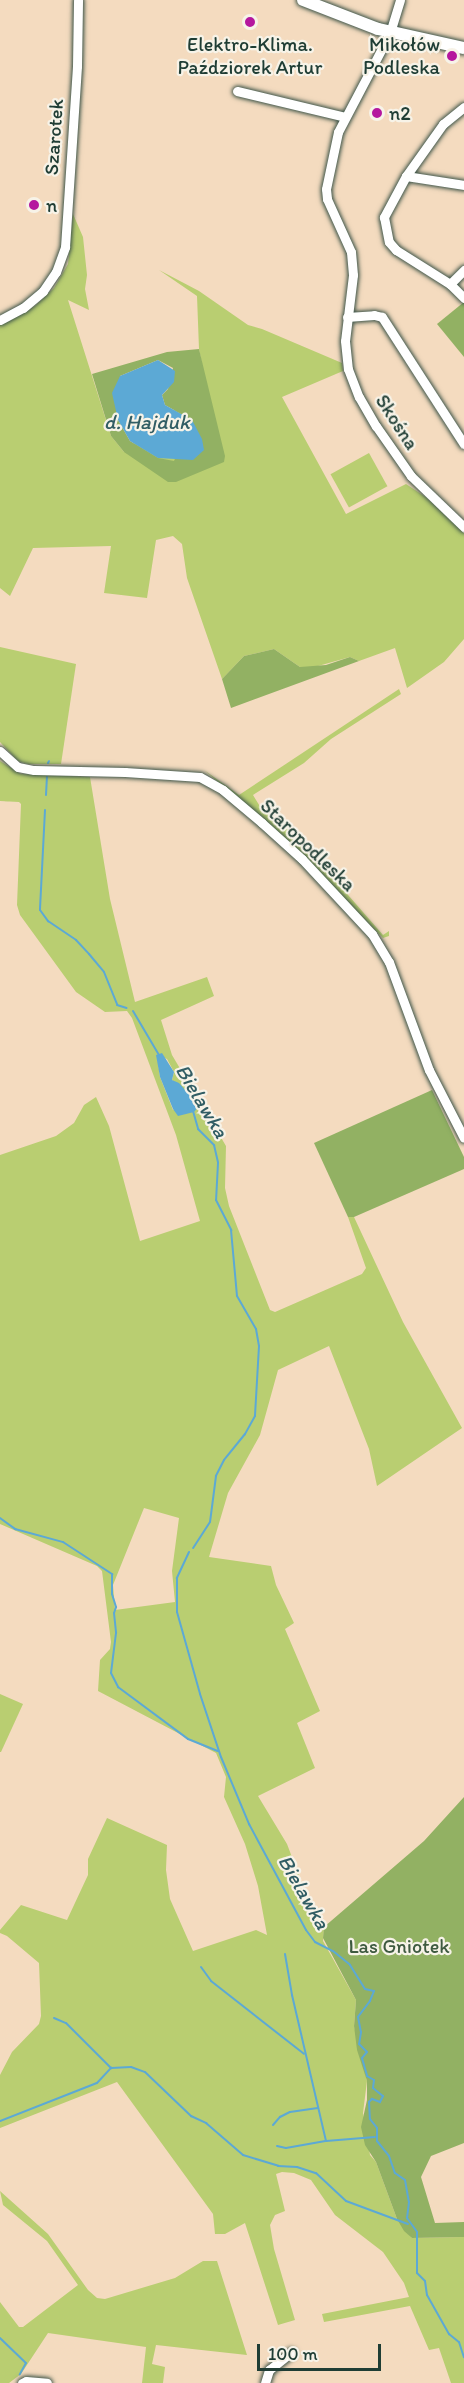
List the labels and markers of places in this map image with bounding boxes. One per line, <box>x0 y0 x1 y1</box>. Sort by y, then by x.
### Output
marker: Elektro-Klima. Paździorek Artur <box>243 15 257 29</box>
place label: Elektro-Klima. Paździorek Artur <box>177 32 323 79</box>
place label: Mikołów Podleska <box>363 33 440 80</box>
marker: Mikołów Podleska <box>445 49 459 63</box>
place label: n2 <box>389 101 411 125</box>
marker: n2 <box>370 106 384 120</box>
place label: n <box>46 193 57 217</box>
marker: n <box>27 198 41 212</box>

